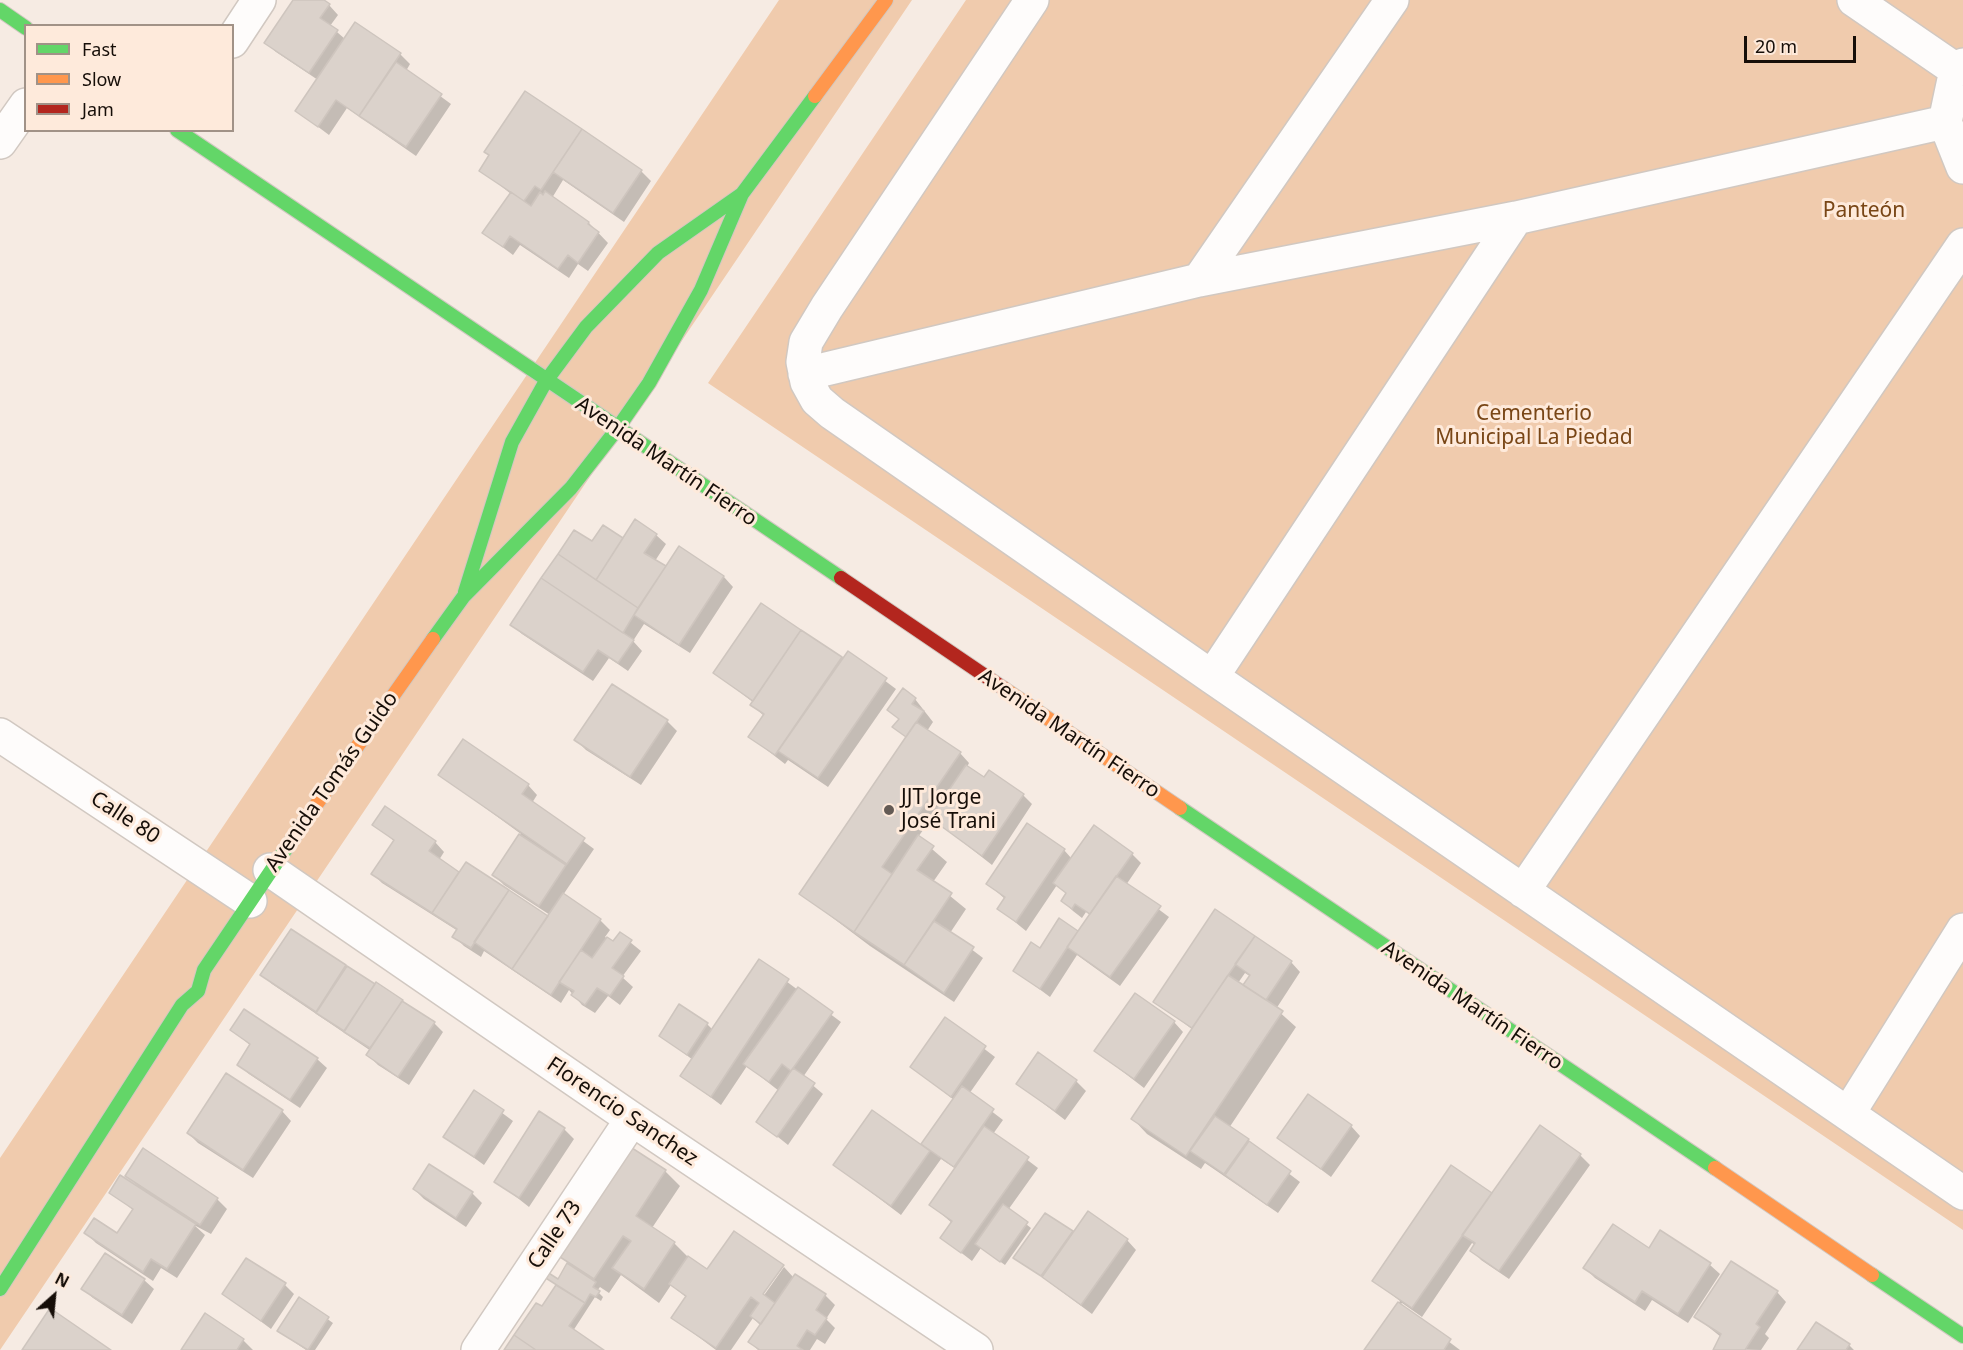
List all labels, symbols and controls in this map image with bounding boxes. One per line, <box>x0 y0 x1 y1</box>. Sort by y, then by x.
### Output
legend <box>24 24 234 132</box>
scale bar <box>1747 24 1860 62</box>
text: 20 m <box>1755 34 1797 58</box>
text: Fast <box>82 37 117 61</box>
text: Slow <box>82 67 121 91</box>
text: Jam <box>82 97 114 121</box>
park label: Panteón <box>1823 198 1905 224</box>
street label: Avenida Martín Fierro <box>571 392 761 532</box>
park label: Cementerio Municipal La Piedad <box>1435 401 1633 451</box>
street label: Avenida Martín Fierro <box>974 664 1164 804</box>
street label: Avenida Tomás Guido <box>260 687 404 877</box>
place label: JJT Jorge José Trani <box>901 785 996 835</box>
street label: Calle 80 <box>86 786 164 850</box>
marker: JJT Jorge José Trani <box>882 803 896 817</box>
street label: Avenida Martín Fierro <box>1377 936 1567 1076</box>
street label: Florencio Sanchez <box>542 1052 702 1172</box>
street label: Calle 73 <box>523 1196 587 1274</box>
north arrow <box>24 1266 84 1326</box>
text: N <box>51 1267 73 1293</box>

